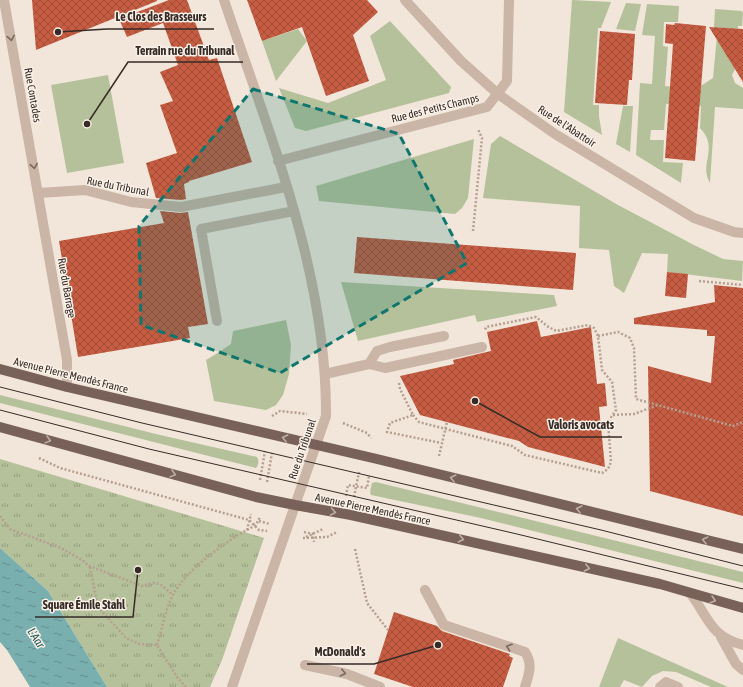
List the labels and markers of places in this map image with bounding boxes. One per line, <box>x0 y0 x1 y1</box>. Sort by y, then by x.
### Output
callout: Le Clos des Brasseurs <box>107 5 214 29</box>
callout: Terrain rue du Tribunal <box>128 38 243 62</box>
callout: Valoris avocats <box>540 413 622 437</box>
callout: Square Émile Stahl <box>35 593 133 617</box>
callout: McDonald's <box>307 640 374 664</box>

